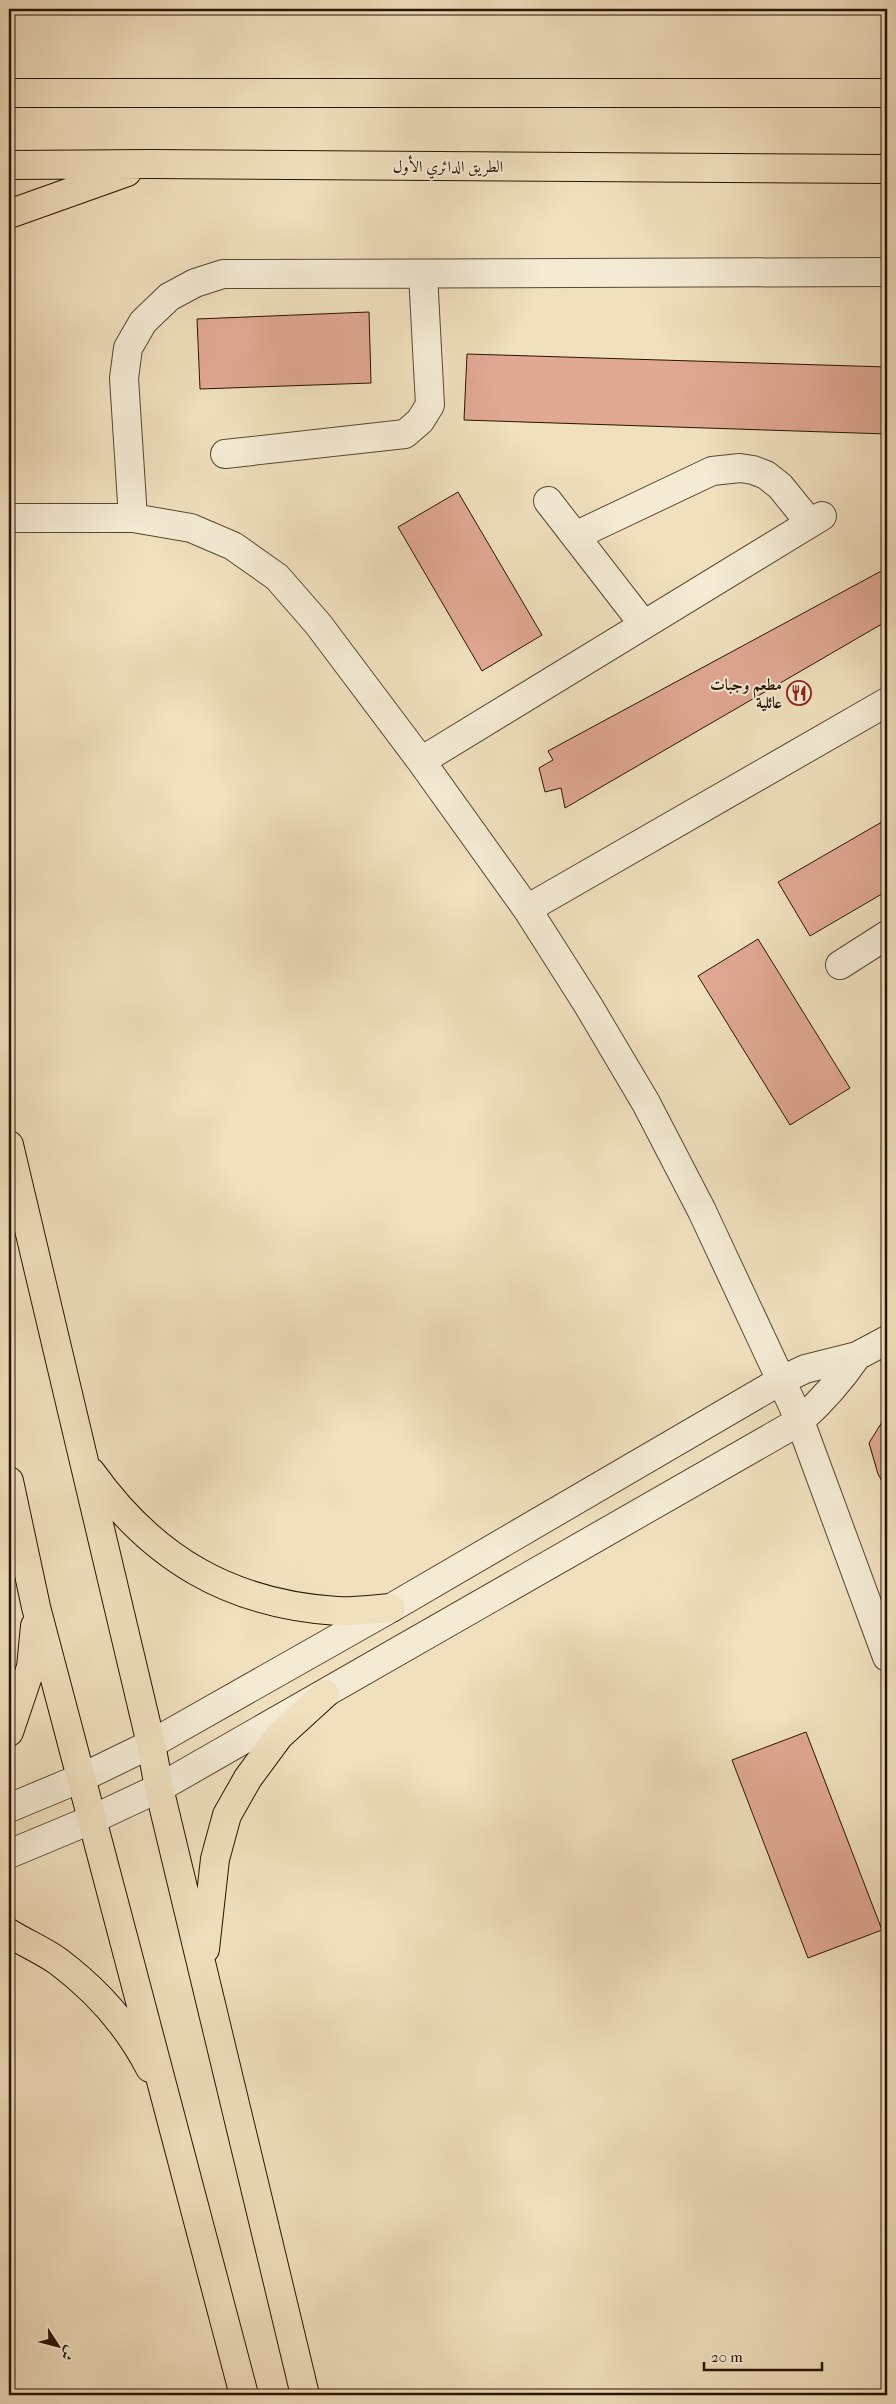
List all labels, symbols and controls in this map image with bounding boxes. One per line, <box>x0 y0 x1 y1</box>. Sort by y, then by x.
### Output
street label: الطريق الدائري الأول <box>393 155 503 179</box>
place label: مطعم وجبات عائلية <box>710 675 782 712</box>
restaurant icon: مطعم وجبات عائلية <box>786 680 812 706</box>
north arrow <box>32 2322 82 2372</box>
scale bar <box>704 2339 821 2371</box>
text: ش <box>57 2343 79 2364</box>
text: 20 m <box>711 2348 743 2366</box>

